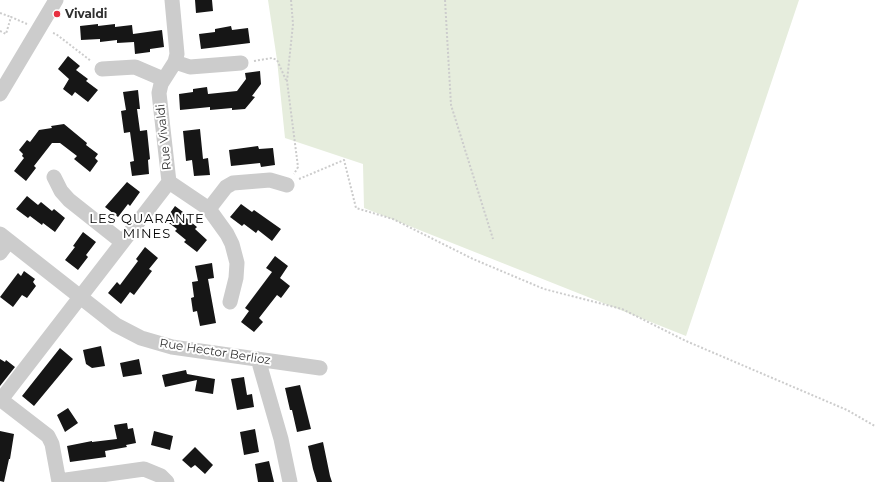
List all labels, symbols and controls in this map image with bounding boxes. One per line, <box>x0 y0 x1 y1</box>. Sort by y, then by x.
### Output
place label: Vivaldi <box>65 7 107 21</box>
marker: Vivaldi <box>52 9 62 19</box>
street label: Rue Vivaldi <box>153 103 175 171</box>
district label: LES QUARANTE MINES <box>89 211 205 242</box>
street label: Rue Hector Berlioz <box>159 336 271 368</box>

